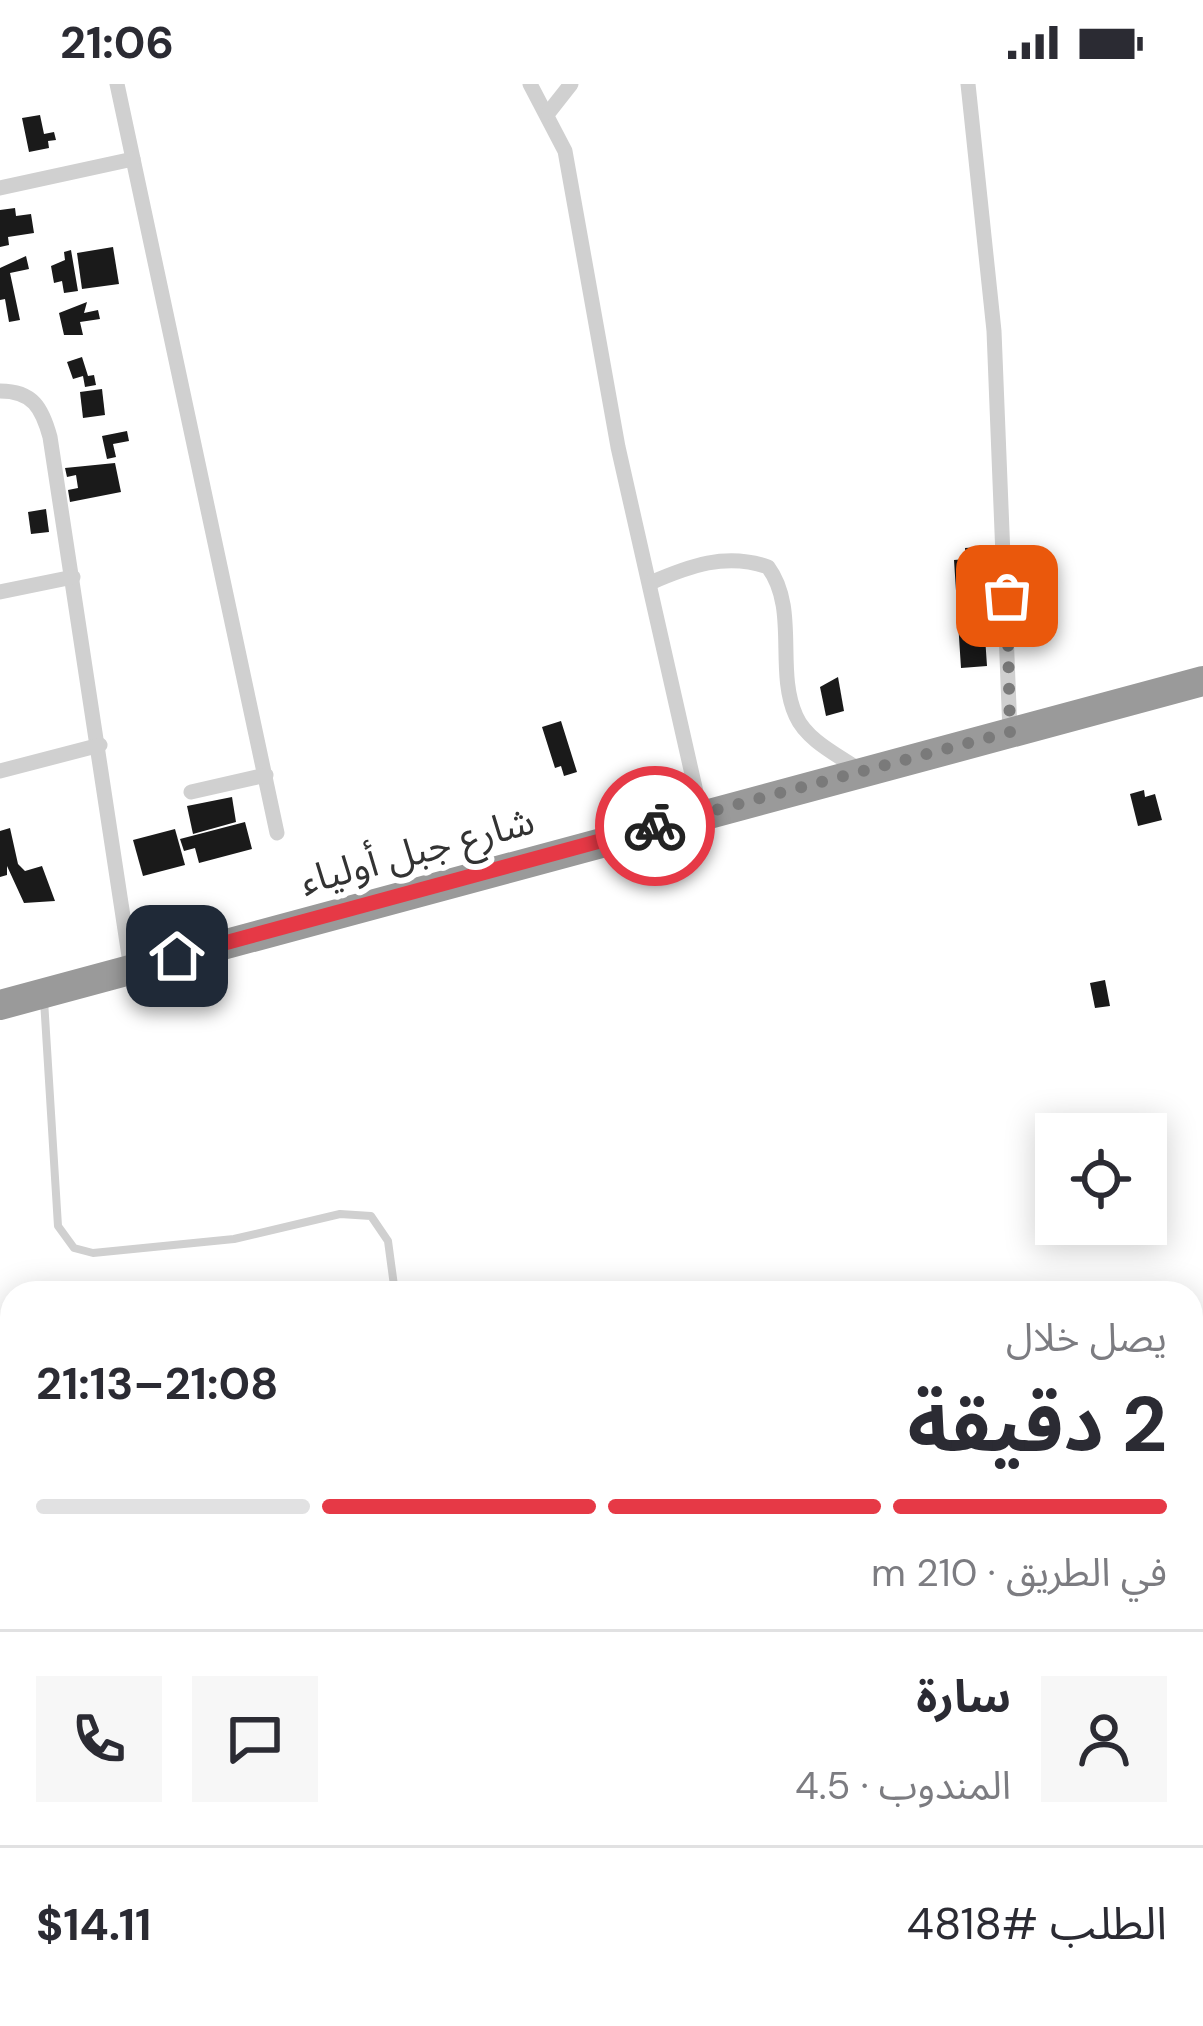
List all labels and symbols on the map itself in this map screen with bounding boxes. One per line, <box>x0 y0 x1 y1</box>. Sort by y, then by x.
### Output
pin <box>956 545 1058 647</box>
courier <box>595 766 715 886</box>
street label: شارع جبل أولياء <box>294 795 541 909</box>
pin <box>126 905 228 1007</box>

